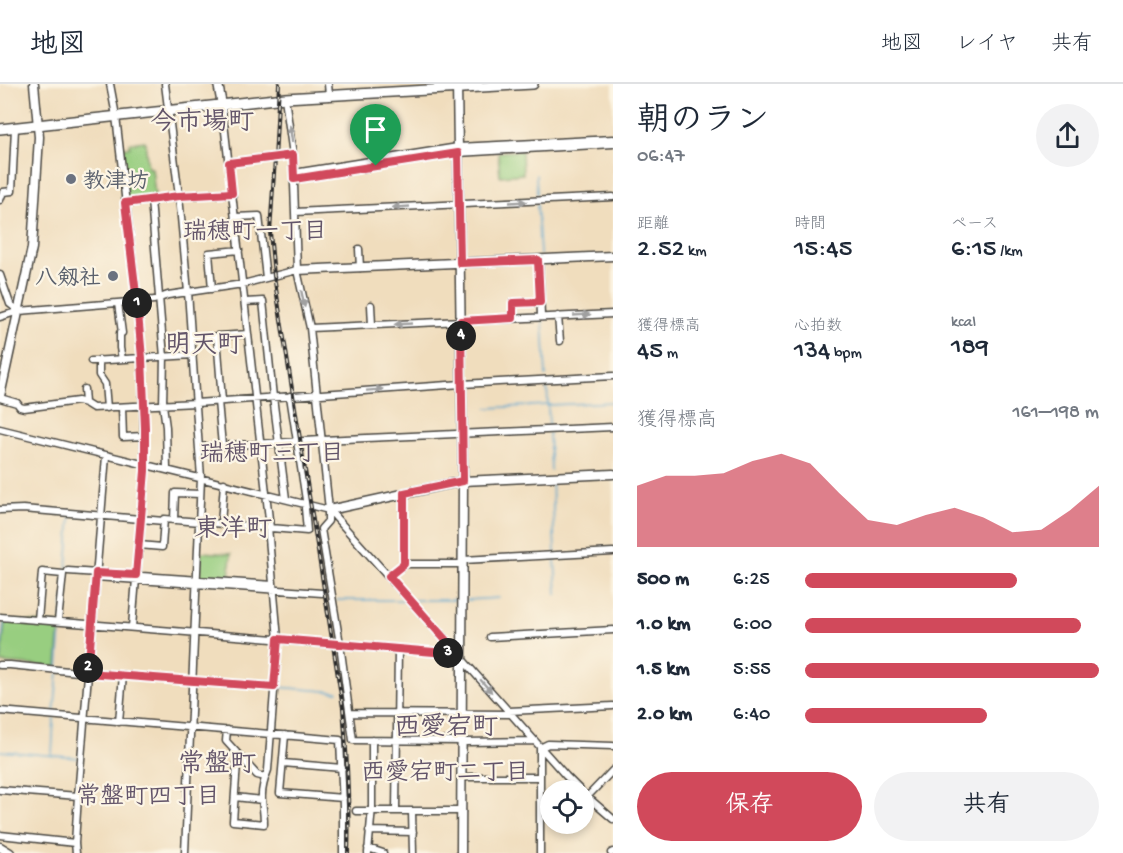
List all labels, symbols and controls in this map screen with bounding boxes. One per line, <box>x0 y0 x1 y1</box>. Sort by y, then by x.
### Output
text: 地図 <box>30 30 86 63</box>
text: 地図 <box>881 33 923 58</box>
text: レイヤ <box>956 33 1018 58</box>
text: 共有 <box>1051 33 1093 58</box>
pin <box>350 104 401 166</box>
text: 朝のラン <box>637 104 769 142</box>
button: share <box>1036 104 1099 167</box>
district label: 今市場町 <box>150 107 254 140</box>
icon: arrive <box>359 113 392 146</box>
one-way arrow <box>286 124 295 143</box>
text: 06:47 <box>637 146 685 169</box>
place label: 教津坊 <box>83 169 149 196</box>
marker: 教津坊 <box>64 172 78 186</box>
one-way arrow <box>508 197 527 206</box>
one-way arrow <box>391 203 410 212</box>
text: 距離 <box>637 216 669 235</box>
text: 時間 <box>794 216 826 235</box>
text: ペース <box>951 216 998 235</box>
district label: 瑞穂町一丁目 <box>183 218 327 248</box>
text: 2.52 <box>637 235 684 266</box>
text: 15:45 <box>794 235 852 266</box>
text: 6:15 <box>951 235 997 266</box>
text: km <box>684 243 707 262</box>
text: /km <box>997 243 1023 262</box>
place label: 八剱社 <box>35 266 101 293</box>
marker: 八剱社 <box>106 269 120 283</box>
pin: 1 <box>122 288 152 318</box>
one-way arrow <box>299 290 308 309</box>
text: 1 <box>134 293 140 312</box>
one-way arrow <box>573 311 592 320</box>
text: kcal <box>951 314 976 333</box>
text: 獲得標高 <box>637 318 701 337</box>
text: 心拍数 <box>794 318 842 337</box>
one-way arrow <box>393 319 412 328</box>
pin: 4 <box>446 321 476 351</box>
text: 4 <box>457 326 465 345</box>
district label: 明天町 <box>165 331 243 363</box>
text: 189 <box>951 333 989 364</box>
text: 45 <box>637 337 663 368</box>
text: 134 <box>794 337 830 368</box>
text: m <box>663 345 678 364</box>
text: bpm <box>830 345 862 364</box>
one-way arrow <box>366 385 385 394</box>
text: 161–198 m <box>1012 402 1099 425</box>
text: 獲得標高 <box>637 410 717 433</box>
district label: 瑞穂町三丁目 <box>200 440 344 470</box>
district label: 東洋町 <box>194 514 272 547</box>
text: 500 m <box>637 569 689 592</box>
text: 6:25 <box>733 569 770 592</box>
text: 1.0 km <box>637 614 691 637</box>
text: 6:00 <box>733 614 772 637</box>
pin: 3 <box>433 638 463 668</box>
text: 3 <box>444 643 452 662</box>
pin: 2 <box>73 653 103 683</box>
text: 2 <box>84 658 92 677</box>
text: 1.5 km <box>637 659 690 682</box>
text: 5:55 <box>733 659 771 682</box>
one-way arrow <box>479 678 492 693</box>
text: 2.0 km <box>637 704 692 727</box>
text: 6:40 <box>733 704 770 727</box>
district label: 西愛宕町 <box>394 712 498 745</box>
district label: 常盤町 <box>178 749 256 782</box>
district label: 西愛宕町二丁目 <box>361 759 529 789</box>
button: 保存 <box>637 772 862 841</box>
button: 共有 <box>874 772 1099 841</box>
map controls <box>540 780 594 834</box>
button: locate <box>540 780 594 834</box>
district label: 常盤町四丁目 <box>76 782 220 813</box>

